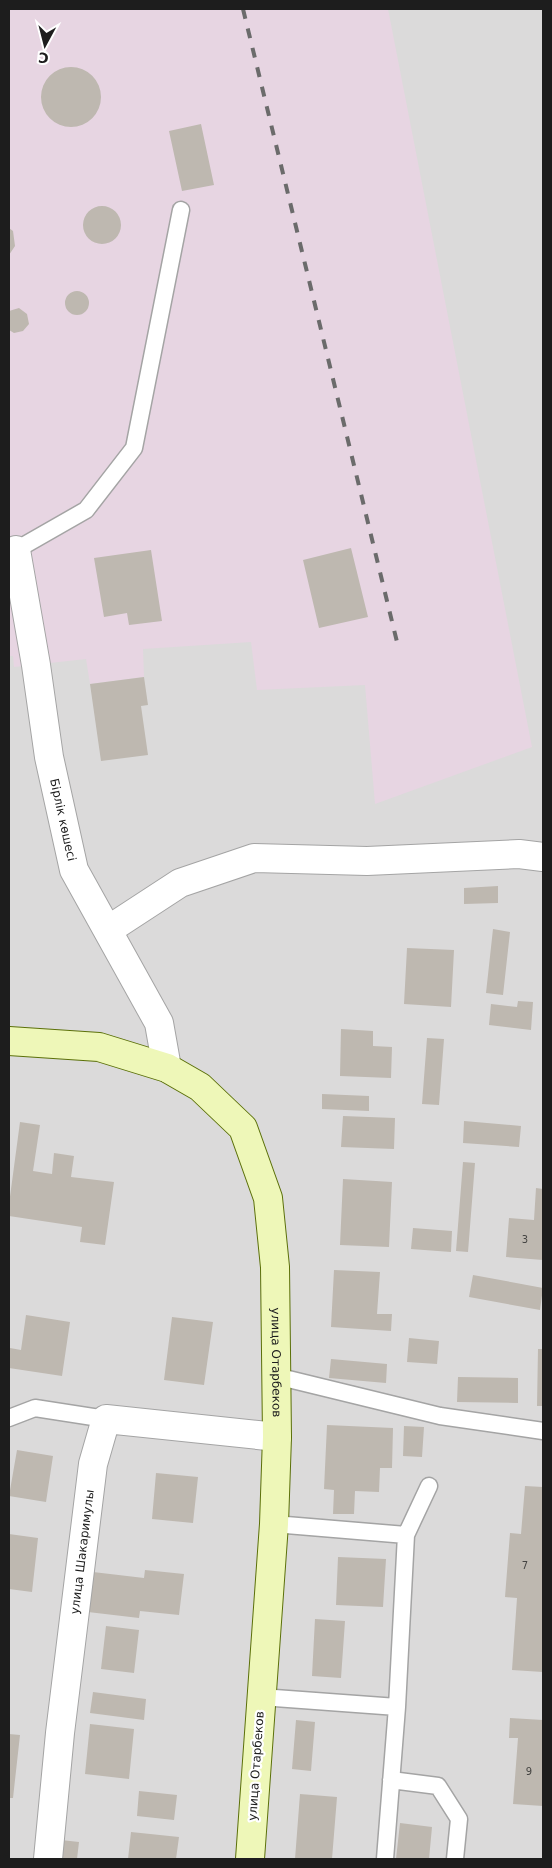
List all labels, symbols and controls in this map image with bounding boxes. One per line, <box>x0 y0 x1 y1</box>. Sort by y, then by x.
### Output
north arrow <box>20 20 70 70</box>
text: С <box>37 49 49 66</box>
street label: Бірлік көшесі <box>47 777 79 862</box>
house number: 3 <box>522 1234 528 1245</box>
street label: улица Отарбеков <box>268 1307 284 1417</box>
street label: улица Шакаримулы <box>68 1489 97 1615</box>
house number: 7 <box>522 1560 528 1571</box>
street label: улица Отарбеков <box>245 1711 267 1821</box>
house number: 9 <box>526 1766 532 1777</box>

